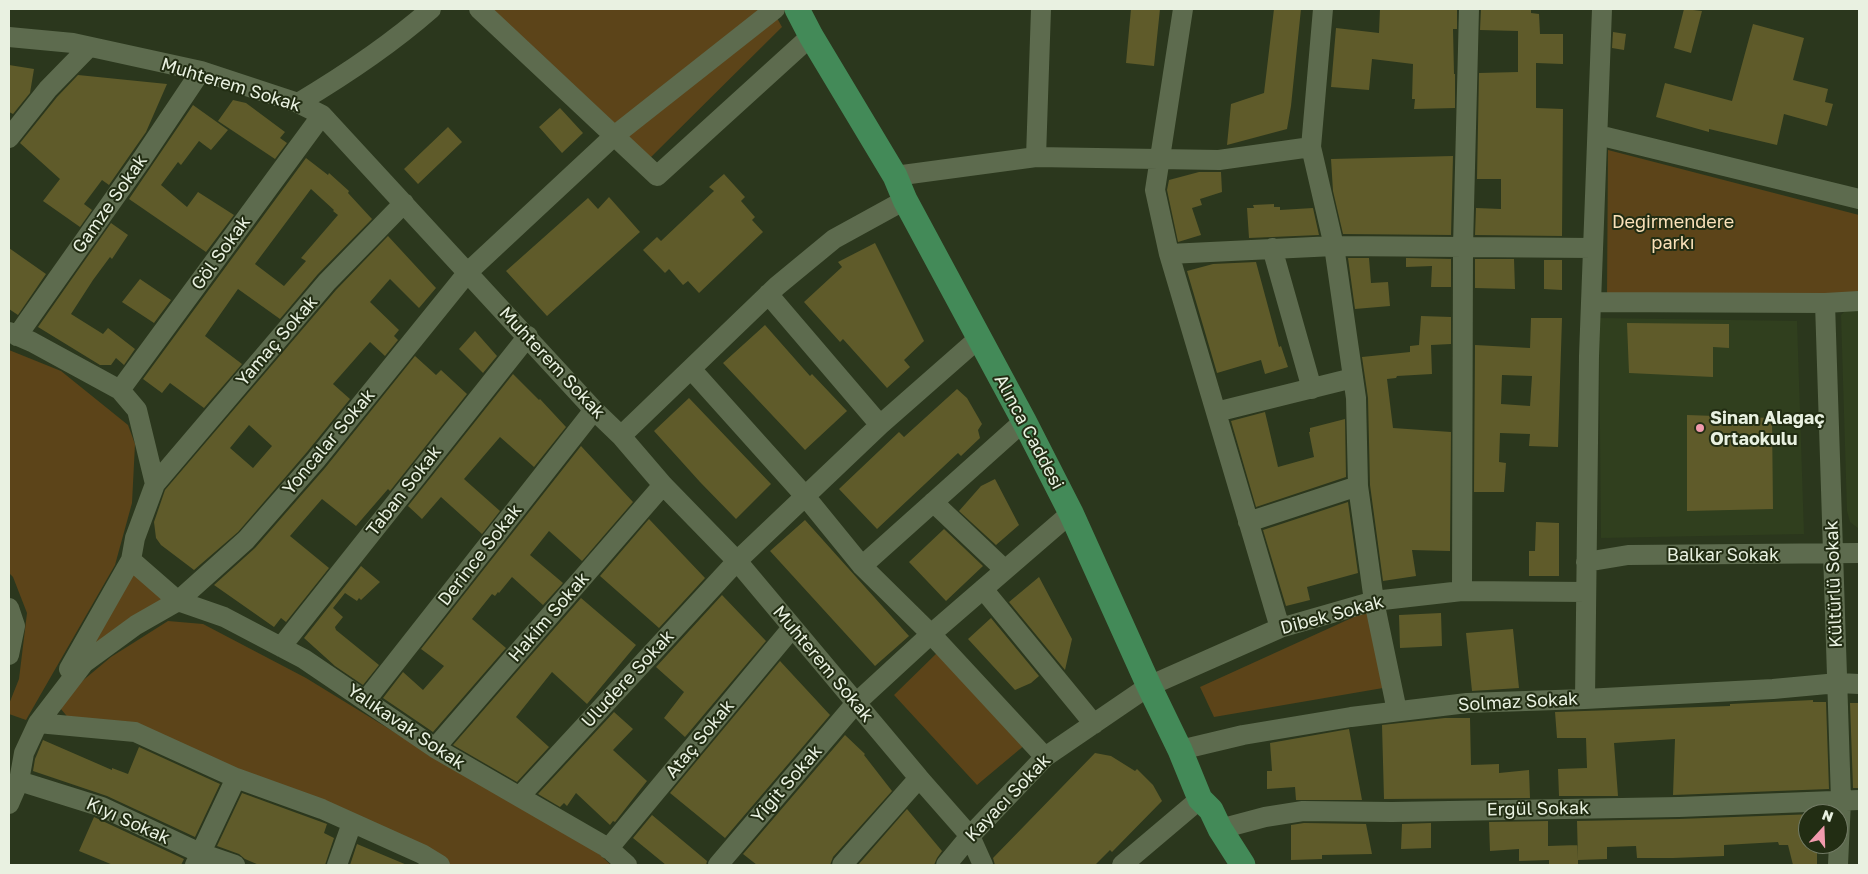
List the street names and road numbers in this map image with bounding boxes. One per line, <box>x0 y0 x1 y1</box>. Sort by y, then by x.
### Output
street label: Muhterem Sokak <box>158 53 304 117</box>
street label: Gamze Sokak <box>68 150 152 258</box>
street label: Göl Sokak <box>187 212 255 294</box>
street label: Yamaç Sokak <box>232 291 322 391</box>
street label: Muhterem Sokak <box>495 303 609 423</box>
street label: Alınca Caddesi <box>990 371 1068 493</box>
street label: Yoncalar Sokak <box>278 384 380 500</box>
street label: Taban Sokak <box>362 441 446 541</box>
street label: Derince Sokak <box>434 500 526 610</box>
street label: Kültürlü Sokak <box>1821 520 1847 648</box>
street label: Balkar Sokak <box>1667 544 1779 566</box>
street label: Hakim Sokak <box>504 568 594 666</box>
street label: Dibek Sokak <box>1278 591 1386 639</box>
street label: Muhterem Sokak <box>768 601 878 727</box>
street label: Uludere Sokak <box>577 626 679 732</box>
street label: Yalıkavak Sokak <box>343 680 469 774</box>
street label: Solmaz Sokak <box>1457 688 1579 716</box>
street label: Ataç Sokak <box>661 695 739 783</box>
street label: Yiğit Sokak <box>747 740 827 828</box>
street label: Kayacı Sokak <box>961 750 1055 846</box>
street label: Kıyı Sokak <box>83 793 173 849</box>
street label: Ergül Sokak <box>1486 797 1590 821</box>

